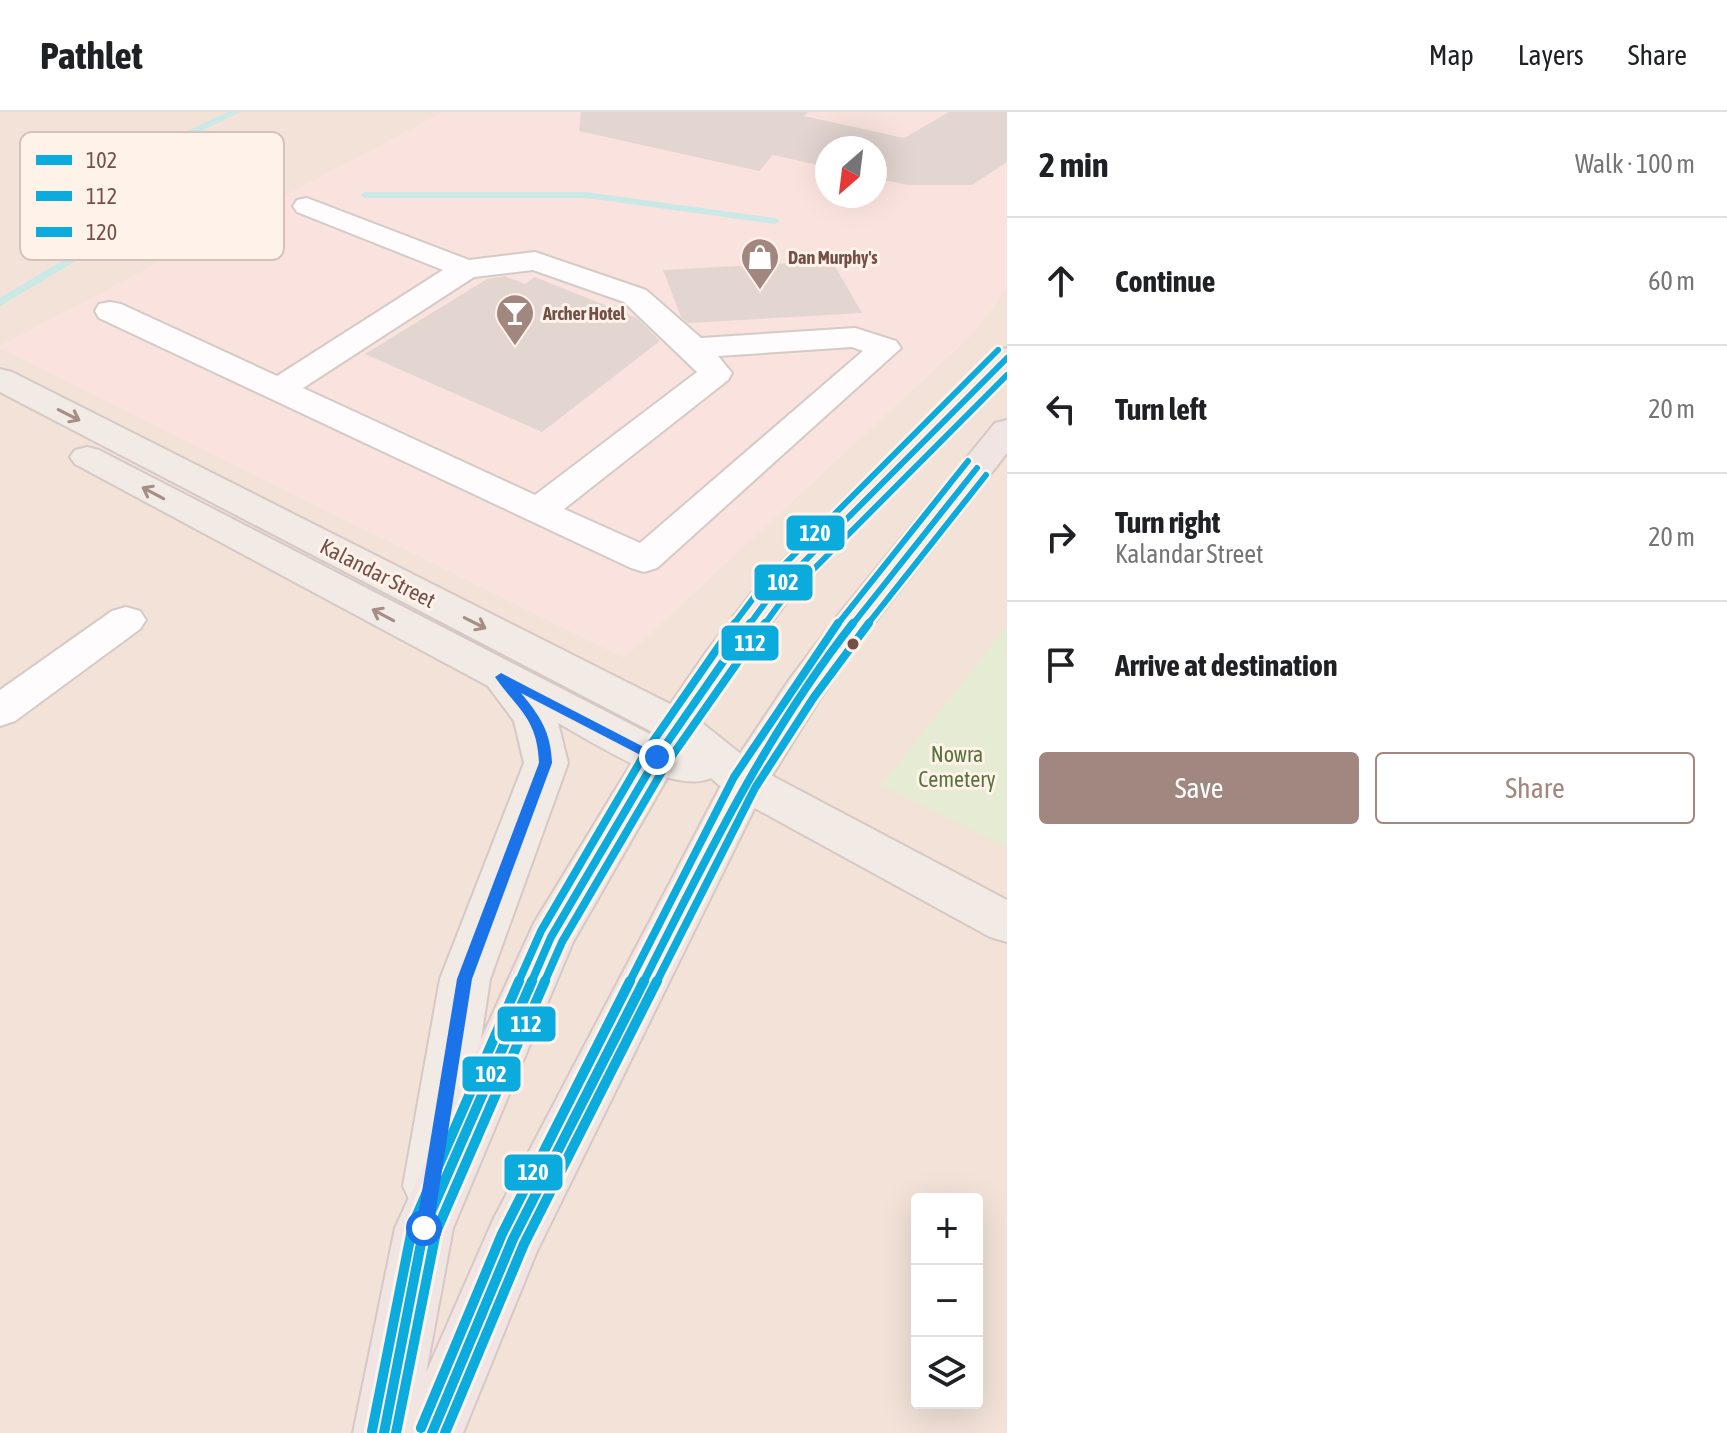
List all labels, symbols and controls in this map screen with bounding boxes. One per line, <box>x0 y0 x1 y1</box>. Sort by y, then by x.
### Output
text: Pathlet <box>40 34 143 77</box>
text: Map <box>1429 39 1474 71</box>
text: Layers <box>1518 39 1584 71</box>
text: Share <box>1628 39 1687 71</box>
legend <box>20 132 284 260</box>
north arrow <box>815 136 887 208</box>
text: 2 min <box>1039 145 1108 184</box>
text: 102 <box>86 147 117 173</box>
text: Walk · 100 m <box>1575 149 1695 179</box>
text: 112 <box>86 183 117 209</box>
text: 120 <box>86 219 117 245</box>
shop icon: Dan Murphy's <box>739 236 781 291</box>
place label: Dan Murphy's <box>788 247 878 268</box>
icon: ahead <box>1039 259 1083 303</box>
text: Continue <box>1115 264 1215 298</box>
text: 60 m <box>1648 266 1695 296</box>
bar icon: Archer Hotel <box>494 292 536 347</box>
place label: Archer Hotel <box>542 303 626 324</box>
icon: left <box>1039 387 1083 431</box>
text: Turn left <box>1115 392 1207 426</box>
text: 20 m <box>1648 394 1695 424</box>
one-way arrow <box>57 407 81 423</box>
one-way arrow <box>142 484 165 500</box>
text: Turn right <box>1115 505 1221 539</box>
line badge: 120 <box>785 514 846 552</box>
icon: right <box>1039 515 1083 559</box>
text: 120 <box>799 520 831 546</box>
text: 20 m <box>1648 522 1695 552</box>
street label: Kalandar Street <box>316 533 440 613</box>
text: Kalandar Street <box>1115 539 1264 569</box>
line badge: 102 <box>753 563 814 602</box>
text: 102 <box>767 569 799 595</box>
one-way arrow <box>371 606 395 622</box>
one-way arrow <box>463 616 487 631</box>
line badge: 112 <box>720 624 780 662</box>
text: 112 <box>734 630 766 656</box>
unlabelled marker <box>845 636 861 652</box>
icon: arrive <box>1039 643 1083 687</box>
text: Arrive at destination <box>1115 648 1337 682</box>
route end <box>639 739 675 775</box>
park label: Nowra Cemetery <box>918 741 996 792</box>
button: Save <box>1039 752 1359 824</box>
button: Share <box>1375 752 1695 824</box>
line badge: 112 <box>496 1005 557 1043</box>
text: 112 <box>510 1011 542 1037</box>
line badge: 102 <box>461 1055 522 1093</box>
text: 102 <box>475 1061 507 1087</box>
line badge: 120 <box>503 1153 564 1192</box>
text: 120 <box>517 1159 549 1185</box>
map controls <box>911 1193 983 1409</box>
button: + <box>911 1193 983 1265</box>
route start <box>406 1210 442 1246</box>
button: − <box>911 1265 983 1337</box>
button: layers <box>911 1337 983 1409</box>

